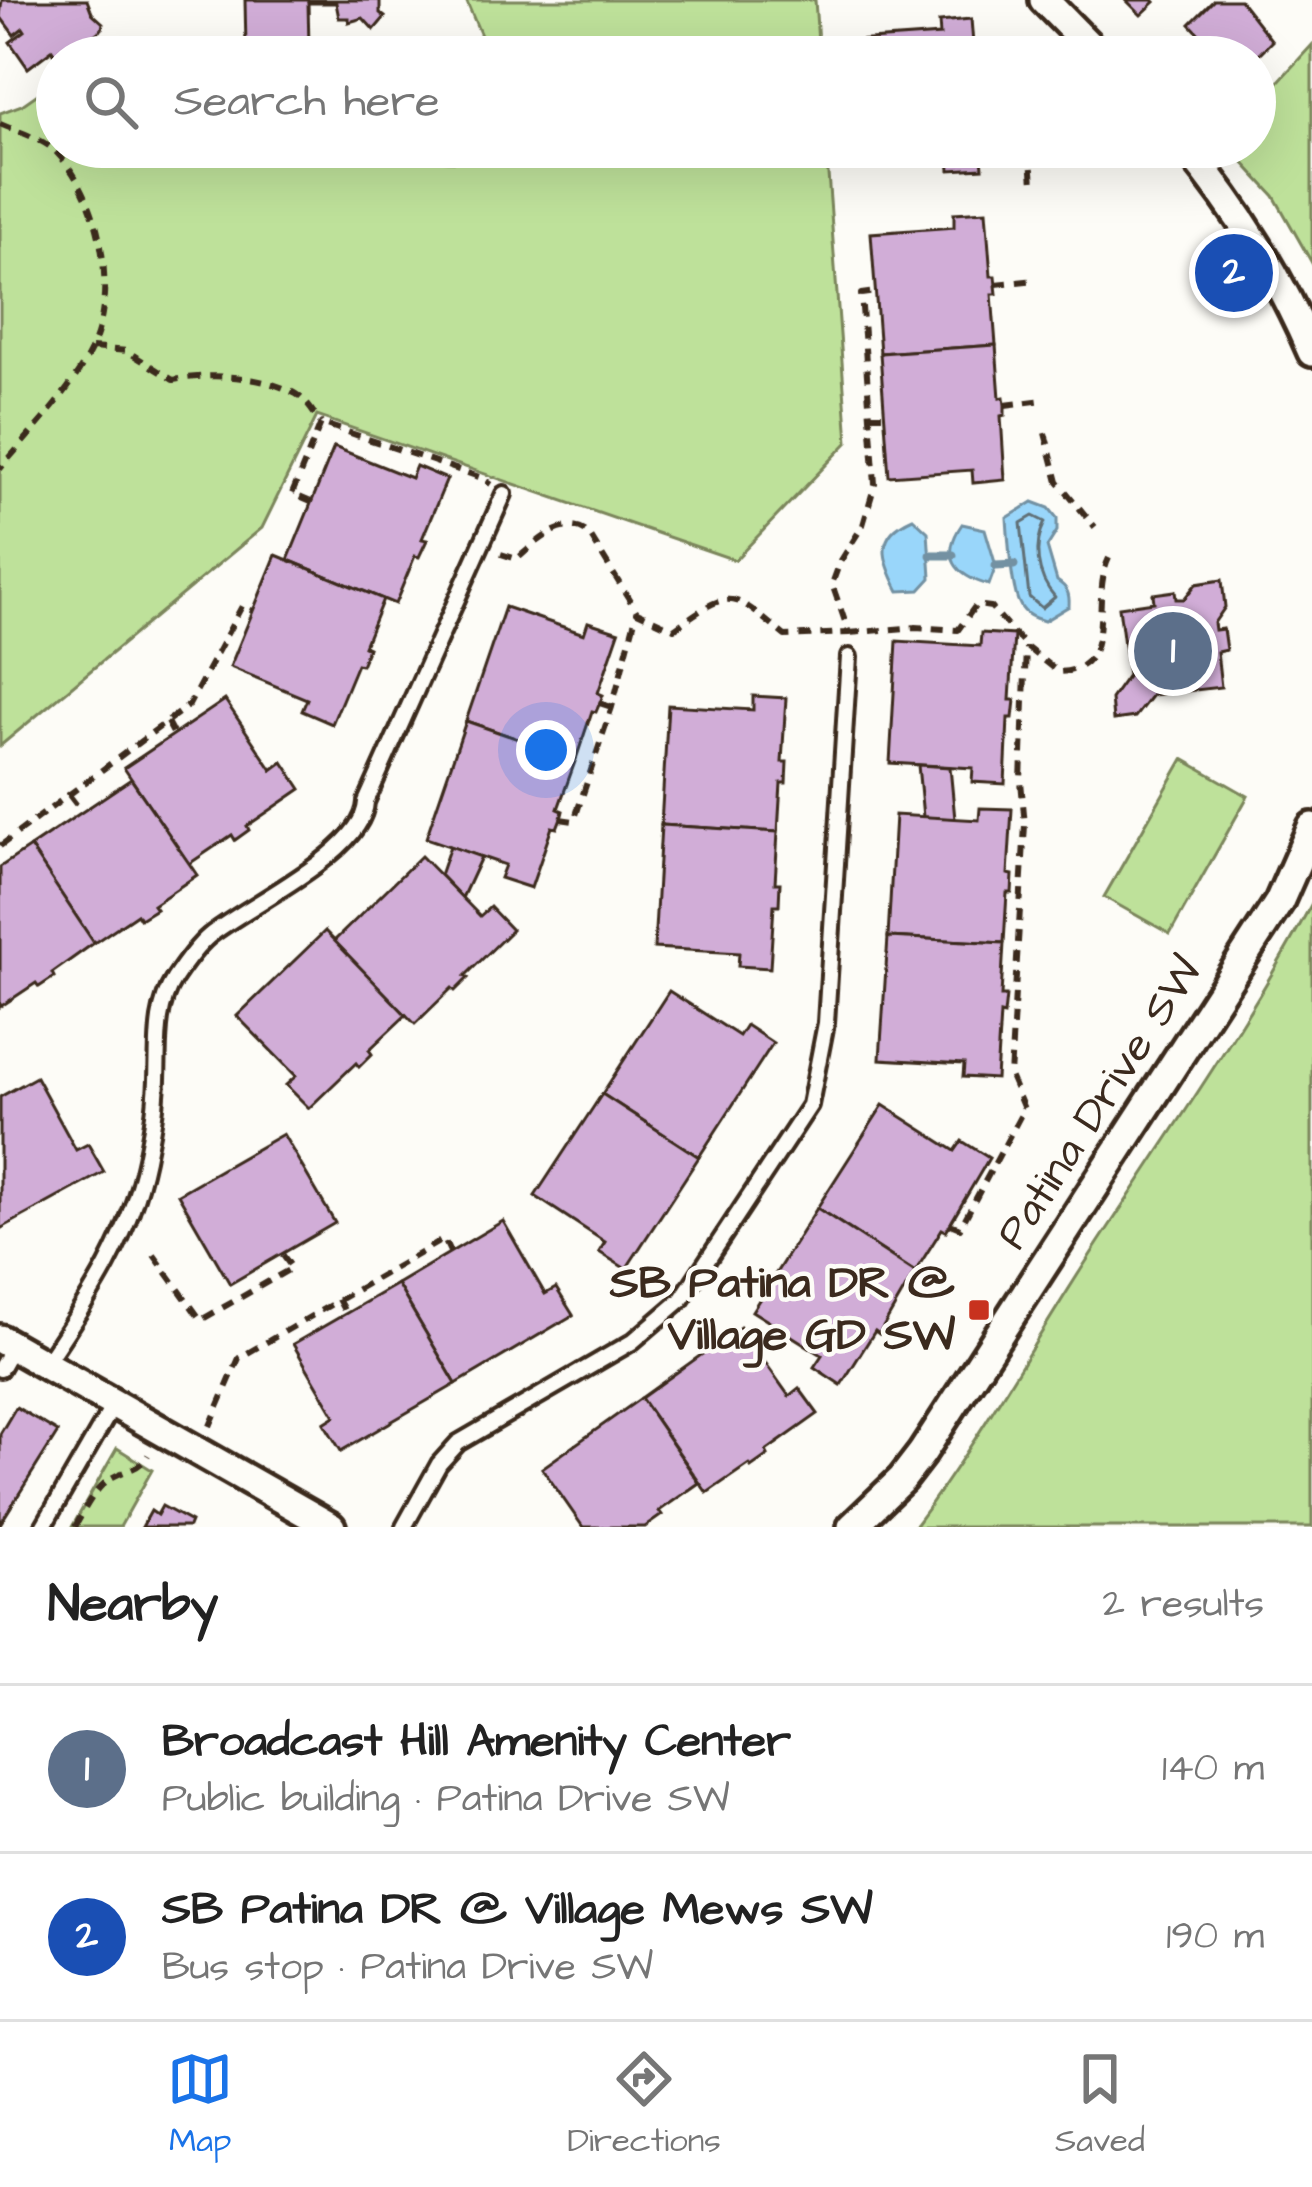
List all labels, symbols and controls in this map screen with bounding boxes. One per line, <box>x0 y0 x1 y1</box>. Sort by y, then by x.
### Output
search box <box>36 36 1276 168</box>
icon: search <box>78 69 144 135</box>
text: Search here <box>174 71 440 133</box>
pin: 2 <box>1195 228 1273 318</box>
pin: 1 <box>1134 606 1212 696</box>
your location <box>516 720 576 780</box>
street label: Patina Drive SW <box>982 944 1218 1262</box>
place label: SB Patina DR @ Village GD SW <box>609 1253 956 1368</box>
marker: SB Patina DR @ Village GD SW <box>966 1297 992 1323</box>
text: Nearby <box>48 1570 218 1641</box>
text: 2 results <box>1103 1578 1264 1632</box>
text: Broadcast Hill Amenity Center <box>162 1711 791 1773</box>
text: 1 <box>85 1742 90 1796</box>
text: 140 m <box>1162 1742 1264 1796</box>
text: Public building · Patina Drive SW <box>162 1773 730 1827</box>
text: SB Patina DR @ Village Mews SW <box>162 1879 873 1941</box>
text: 2 <box>76 1910 98 1964</box>
text: 190 m <box>1166 1910 1264 1964</box>
text: Bus stop · Patina Drive SW <box>162 1941 653 1995</box>
tab: Map <box>167 2046 233 2164</box>
tab: Directions <box>567 2046 721 2164</box>
tab: Saved <box>1055 2046 1145 2164</box>

